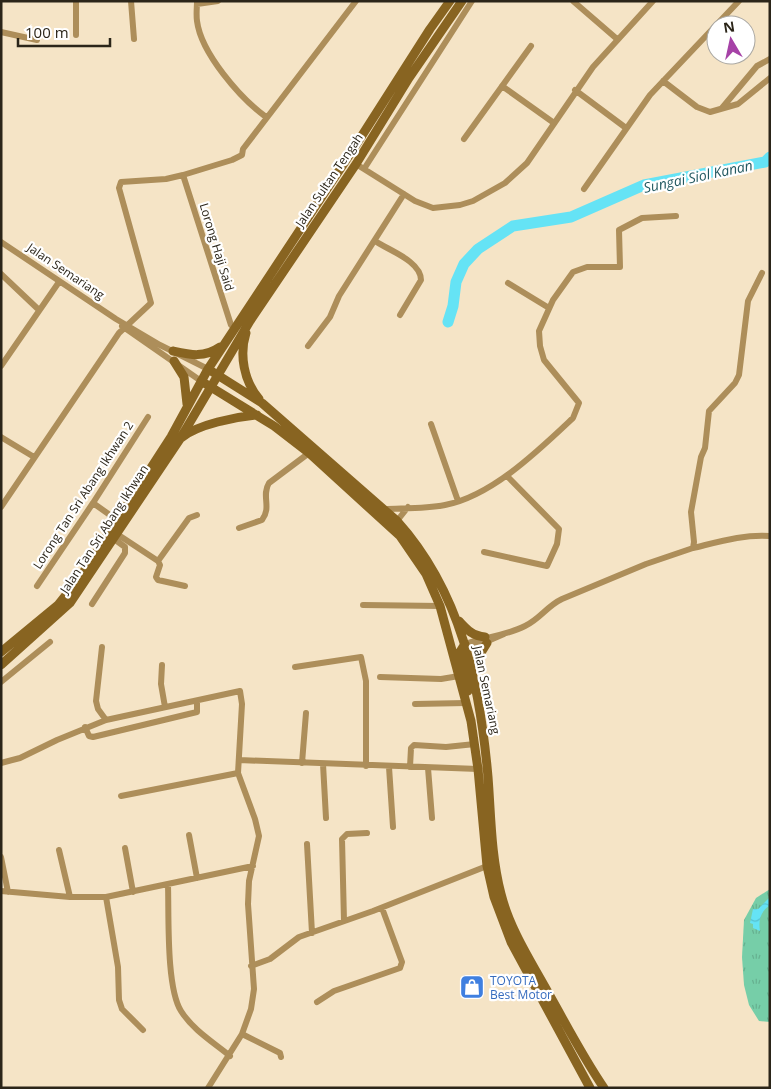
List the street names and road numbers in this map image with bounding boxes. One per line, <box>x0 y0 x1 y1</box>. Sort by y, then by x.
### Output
street label: Jalan Sultan Tengah <box>291 130 367 231</box>
street label: Lorong Haji Said <box>196 201 238 293</box>
street label: Jalan Semariang <box>23 238 108 303</box>
street label: Lorong Tan Sri Abang Ikhwan 2 <box>29 418 137 572</box>
street label: Jalan Tan Sri Abang Ikhwan <box>55 461 152 598</box>
street label: Jalan Semariang <box>469 643 505 736</box>

